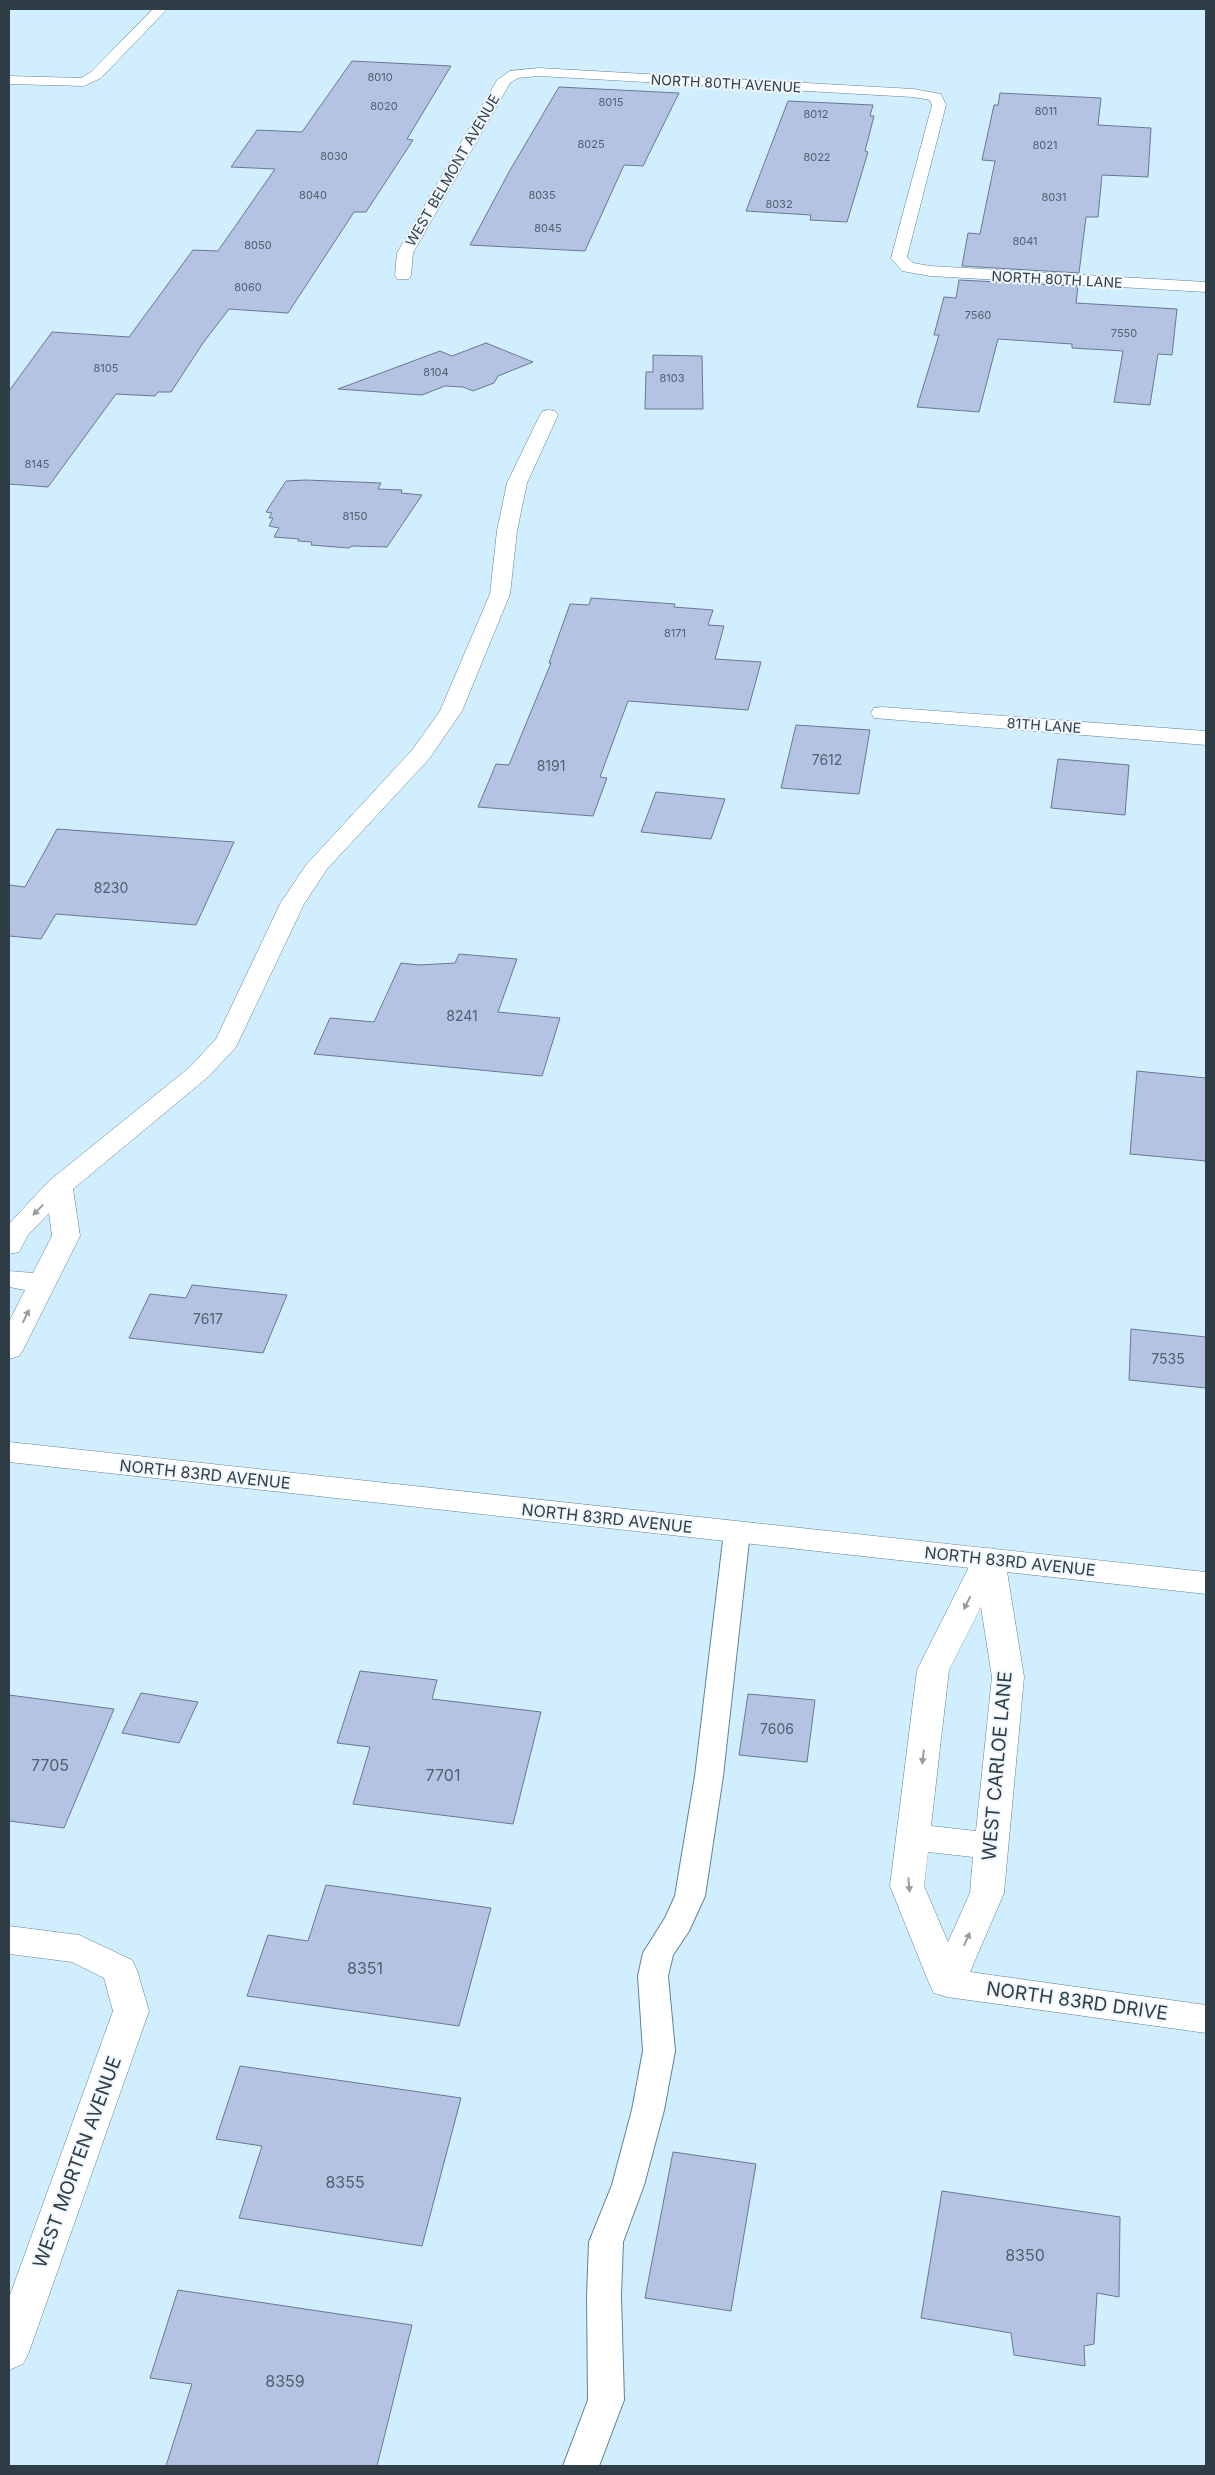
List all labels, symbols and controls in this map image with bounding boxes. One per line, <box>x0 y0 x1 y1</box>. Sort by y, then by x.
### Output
house number: 8010 <box>367 70 393 84</box>
street label: NORTH 80TH AVENUE <box>650 71 802 95</box>
street label: WEST BELMONT AVENUE <box>401 91 503 249</box>
house number: 8015 <box>599 95 624 109</box>
house number: 8020 <box>370 99 398 113</box>
house number: 8011 <box>1035 104 1057 118</box>
house number: 8012 <box>804 107 828 121</box>
house number: 8025 <box>577 137 605 151</box>
house number: 8021 <box>1033 138 1057 152</box>
house number: 8030 <box>320 149 348 163</box>
house number: 8022 <box>803 150 831 164</box>
house number: 8040 <box>299 188 327 202</box>
house number: 8035 <box>528 188 556 202</box>
house number: 8031 <box>1041 190 1067 204</box>
house number: 8032 <box>765 197 793 211</box>
house number: 8045 <box>534 221 562 235</box>
house number: 8041 <box>1012 234 1038 248</box>
house number: 8050 <box>244 238 272 252</box>
street label: NORTH 80TH LANE <box>991 267 1123 291</box>
house number: 8060 <box>234 280 262 294</box>
house number: 7560 <box>965 308 991 322</box>
house number: 7550 <box>1111 326 1137 340</box>
house number: 8105 <box>94 361 119 375</box>
house number: 8104 <box>423 365 449 379</box>
house number: 8103 <box>659 371 685 385</box>
house number: 8145 <box>24 457 50 471</box>
house number: 8150 <box>343 509 368 523</box>
house number: 8171 <box>664 626 686 640</box>
street label: 81TH LANE <box>1006 714 1082 736</box>
house number: 7612 <box>812 751 842 768</box>
house number: 8191 <box>537 757 565 774</box>
house number: 8230 <box>94 879 128 896</box>
house number: 8241 <box>446 1007 478 1024</box>
one-way arrow <box>32 1203 44 1215</box>
one-way arrow <box>21 1309 30 1324</box>
house number: 7617 <box>193 1310 223 1327</box>
house number: 7535 <box>1151 1350 1185 1367</box>
street label: NORTH 83RD AVENUE <box>119 1455 291 1493</box>
street label: NORTH 83RD AVENUE <box>521 1499 693 1537</box>
street label: NORTH 83RD AVENUE <box>924 1542 1096 1580</box>
one-way arrow <box>963 1596 971 1610</box>
street label: WEST CARLOE LANE <box>977 1670 1017 1862</box>
house number: 7606 <box>760 1720 794 1737</box>
one-way arrow <box>919 1749 927 1765</box>
house number: 7705 <box>31 1755 69 1775</box>
house number: 7701 <box>426 1765 460 1785</box>
one-way arrow <box>905 1877 913 1893</box>
one-way arrow <box>963 1932 971 1946</box>
house number: 8351 <box>347 1958 383 1978</box>
street label: NORTH 83RD DRIVE <box>985 1977 1169 2025</box>
street label: WEST MORTEN AVENUE <box>28 2053 126 2271</box>
house number: 8355 <box>325 2172 365 2192</box>
house number: 8350 <box>1005 2245 1045 2265</box>
house number: 8359 <box>265 2371 305 2391</box>

